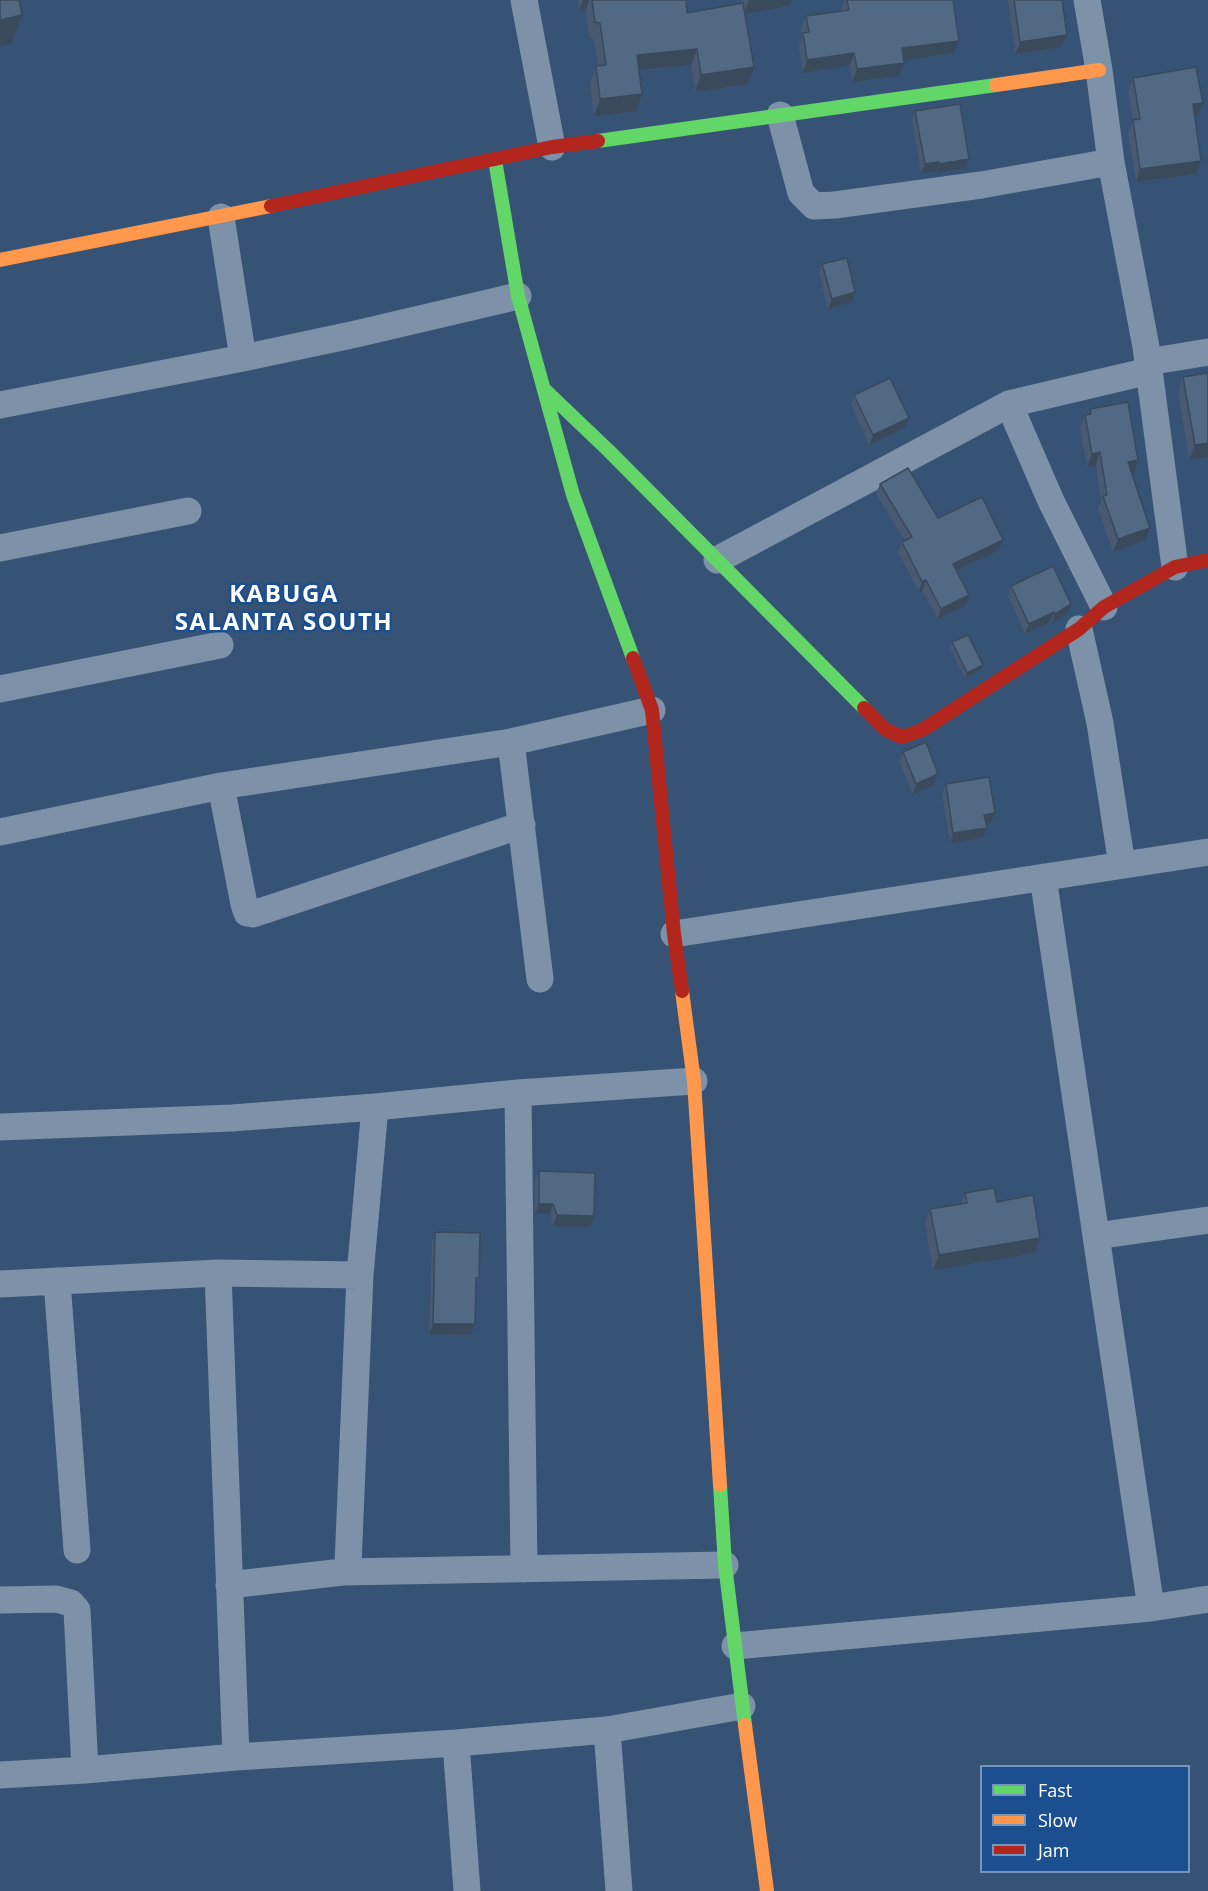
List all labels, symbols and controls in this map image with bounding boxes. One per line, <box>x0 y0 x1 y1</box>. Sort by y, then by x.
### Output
district label: KABUGA SALANTA SOUTH <box>175 581 393 637</box>
legend <box>980 1765 1190 1873</box>
text: Fast <box>1038 1778 1072 1802</box>
text: Slow <box>1038 1808 1077 1832</box>
text: Jam <box>1038 1838 1070 1862</box>

